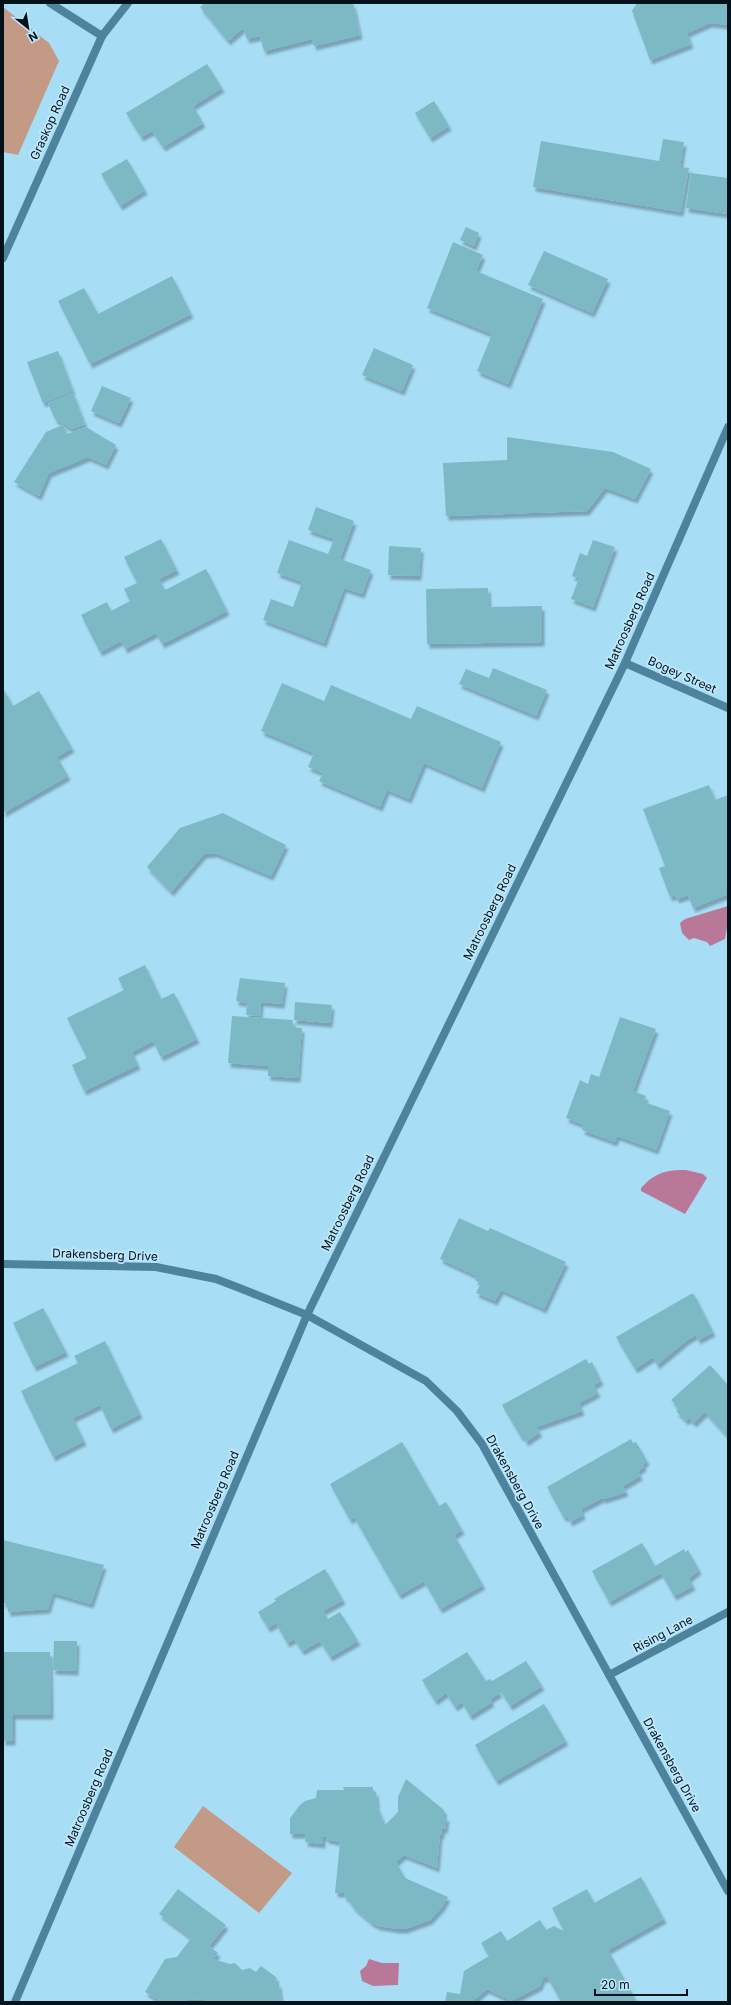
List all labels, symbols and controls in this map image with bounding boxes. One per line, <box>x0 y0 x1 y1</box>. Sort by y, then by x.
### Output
north arrow <box>8 8 48 48</box>
text: N <box>26 29 40 45</box>
street label: Graskop Road <box>26 83 73 162</box>
street label: Matroosberg Road <box>601 570 658 672</box>
street label: Bogey Street <box>646 653 719 696</box>
street label: Matroosberg Road <box>460 861 519 962</box>
street label: Matroosberg Road <box>318 1152 377 1253</box>
street label: Drakensberg Drive <box>52 1245 158 1264</box>
street label: Drakensberg Drive <box>483 1432 548 1532</box>
street label: Matroosberg Road <box>187 1449 242 1551</box>
street label: Rising Lane <box>630 1612 695 1656</box>
street label: Drakensberg Drive <box>640 1715 705 1815</box>
street label: Matroosberg Road <box>61 1747 116 1849</box>
scale bar <box>595 1971 687 1997</box>
text: 20 m <box>601 1977 630 1992</box>

